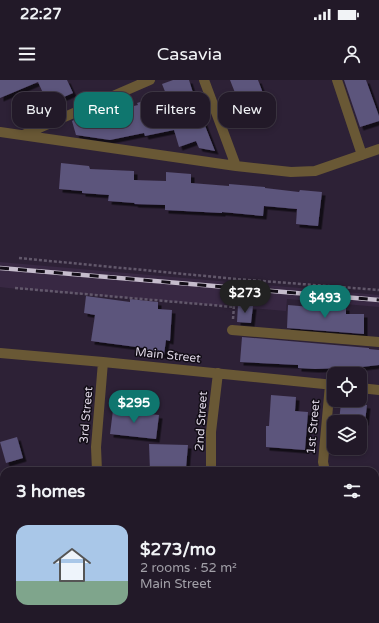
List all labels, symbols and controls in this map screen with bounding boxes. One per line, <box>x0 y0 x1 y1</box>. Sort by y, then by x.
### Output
text: 22:27 <box>20 5 62 23</box>
icon: menu <box>16 43 38 65</box>
text: Casavia <box>157 43 222 65</box>
icon: person <box>341 43 363 65</box>
chip: Buy <box>12 92 66 128</box>
chip: Rent <box>74 92 133 128</box>
chip: Filters <box>141 92 210 128</box>
chip: New <box>218 92 276 128</box>
pin: $273 <box>221 280 269 314</box>
text: $273 <box>229 285 261 301</box>
pin: $493 <box>301 285 349 319</box>
text: $493 <box>309 290 341 306</box>
street label: Main Street <box>134 345 202 365</box>
map controls <box>327 367 367 455</box>
button: locate <box>327 367 367 407</box>
street label: 3rd Street <box>77 386 95 444</box>
pin: $295 <box>110 390 158 424</box>
street label: 2nd Street <box>192 390 210 451</box>
text: $295 <box>118 395 150 411</box>
street label: 1st Street <box>304 398 322 455</box>
button: layers <box>327 415 367 455</box>
icon: filters <box>341 480 363 502</box>
text: 3 homes <box>16 481 85 502</box>
text: $273/mo <box>140 539 216 560</box>
icon: home <box>48 541 96 589</box>
text: 2 rooms · 52 m² <box>140 560 237 576</box>
text: Main Street <box>140 576 212 592</box>

